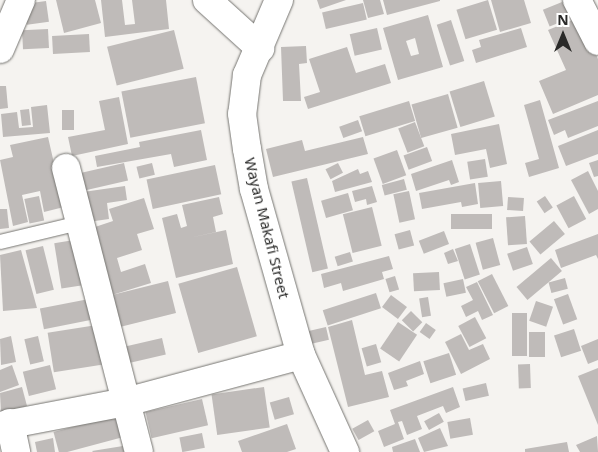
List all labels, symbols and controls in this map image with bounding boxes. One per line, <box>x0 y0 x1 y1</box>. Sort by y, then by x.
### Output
north arrow <box>538 10 588 60</box>
text: N <box>557 10 569 29</box>
street label: Wayan Makafi Street <box>241 156 293 300</box>

